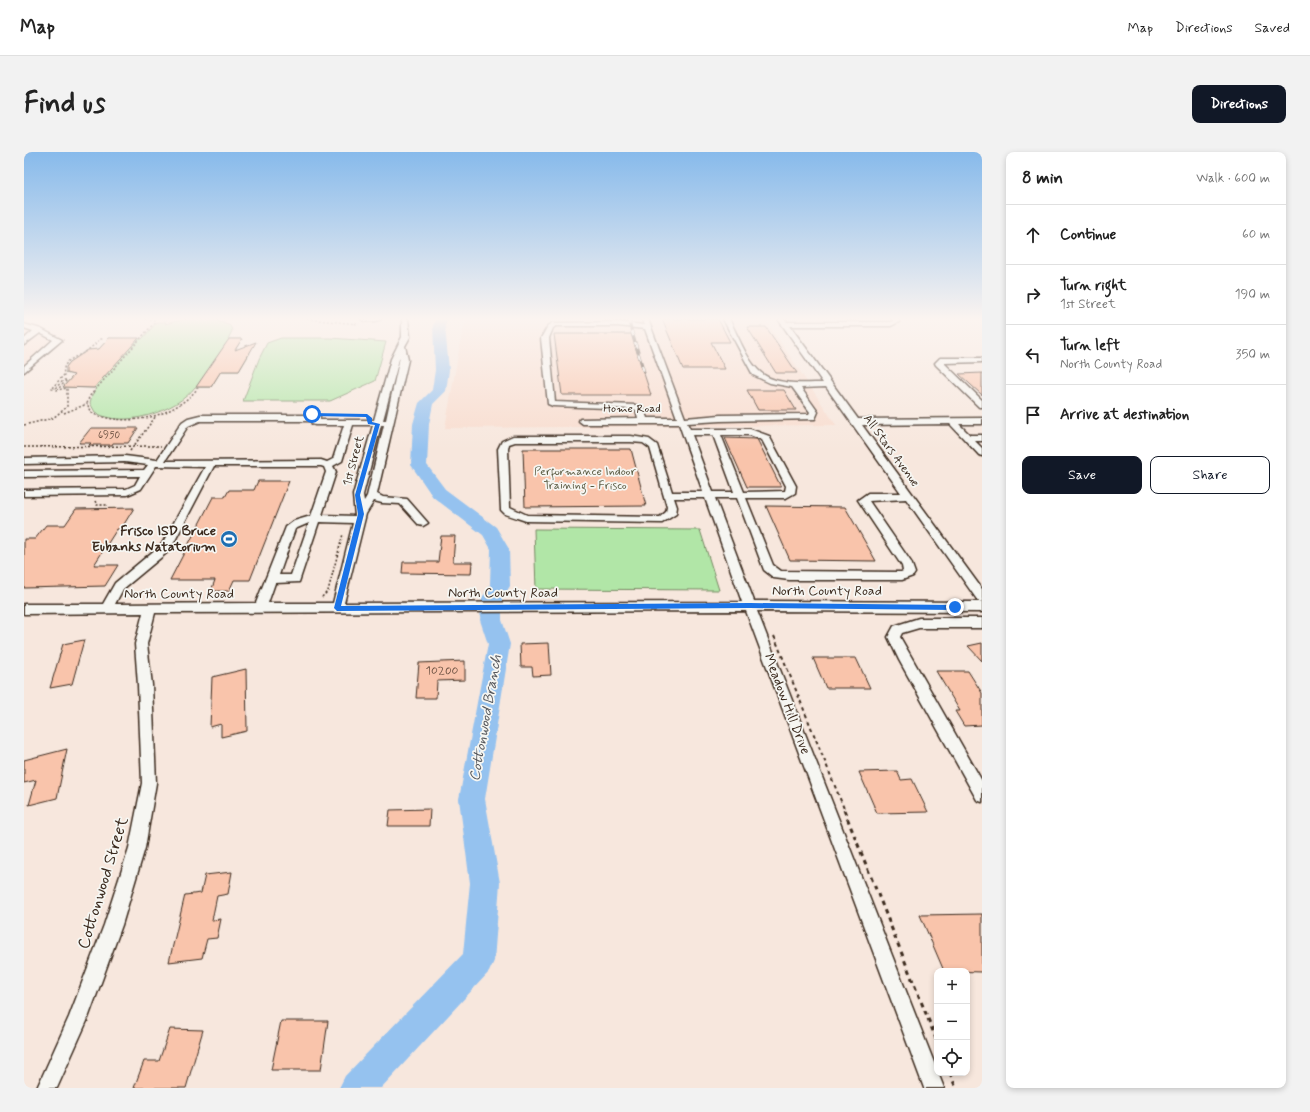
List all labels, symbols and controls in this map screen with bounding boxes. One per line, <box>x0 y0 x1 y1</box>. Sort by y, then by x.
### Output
text: Map <box>20 15 55 40</box>
text: Map <box>1127 19 1153 37</box>
text: Directions <box>1175 19 1233 37</box>
text: Saved <box>1255 19 1290 37</box>
button: Directions <box>1192 85 1286 123</box>
text: Find us <box>24 86 105 123</box>
text: 8 min <box>1022 167 1063 189</box>
text: Walk · 600 m <box>1196 170 1270 187</box>
icon: ahead <box>1022 224 1044 246</box>
text: Continue <box>1060 225 1116 245</box>
text: 60 m <box>1242 226 1270 243</box>
text: Turn right <box>1060 276 1127 296</box>
icon: right <box>1022 284 1044 306</box>
text: 190 m <box>1235 286 1270 303</box>
text: 1st Street <box>1060 296 1116 313</box>
text: Turn left <box>1060 336 1120 356</box>
icon: left <box>1022 344 1044 366</box>
text: 350 m <box>1236 346 1270 363</box>
text: North County Road <box>1060 356 1162 373</box>
street label: Home Road <box>603 401 661 417</box>
icon: arrive <box>1022 404 1044 426</box>
route start <box>303 405 321 423</box>
text: Arrive at destination <box>1060 405 1189 425</box>
street label: All Stars Avenue <box>859 412 923 490</box>
house number: 6950 <box>98 429 121 442</box>
street label: 1st Street <box>340 434 368 488</box>
button: Save <box>1022 456 1142 494</box>
button: Share <box>1150 456 1270 494</box>
park label: Performance Indoor Training - Frisco <box>534 464 636 495</box>
place label: Frisco ISD Bruce Eubanks Natatorium <box>92 522 216 556</box>
sports icon: Frisco ISD Bruce Eubanks Natatorium <box>219 529 239 549</box>
street label: North County Road <box>772 582 882 600</box>
street label: North County Road <box>448 584 558 602</box>
street label: North County Road <box>124 585 234 603</box>
route end <box>946 598 964 616</box>
street label: Meadow Hill Drive <box>760 651 814 757</box>
water label: Cottonwood Branch <box>465 653 507 783</box>
house number: 10200 <box>426 663 459 679</box>
street label: Cottonwood Street <box>72 814 134 952</box>
map controls <box>934 968 970 1076</box>
button: + <box>934 968 970 1004</box>
button: − <box>934 1004 970 1040</box>
button: locate <box>934 1040 970 1076</box>

